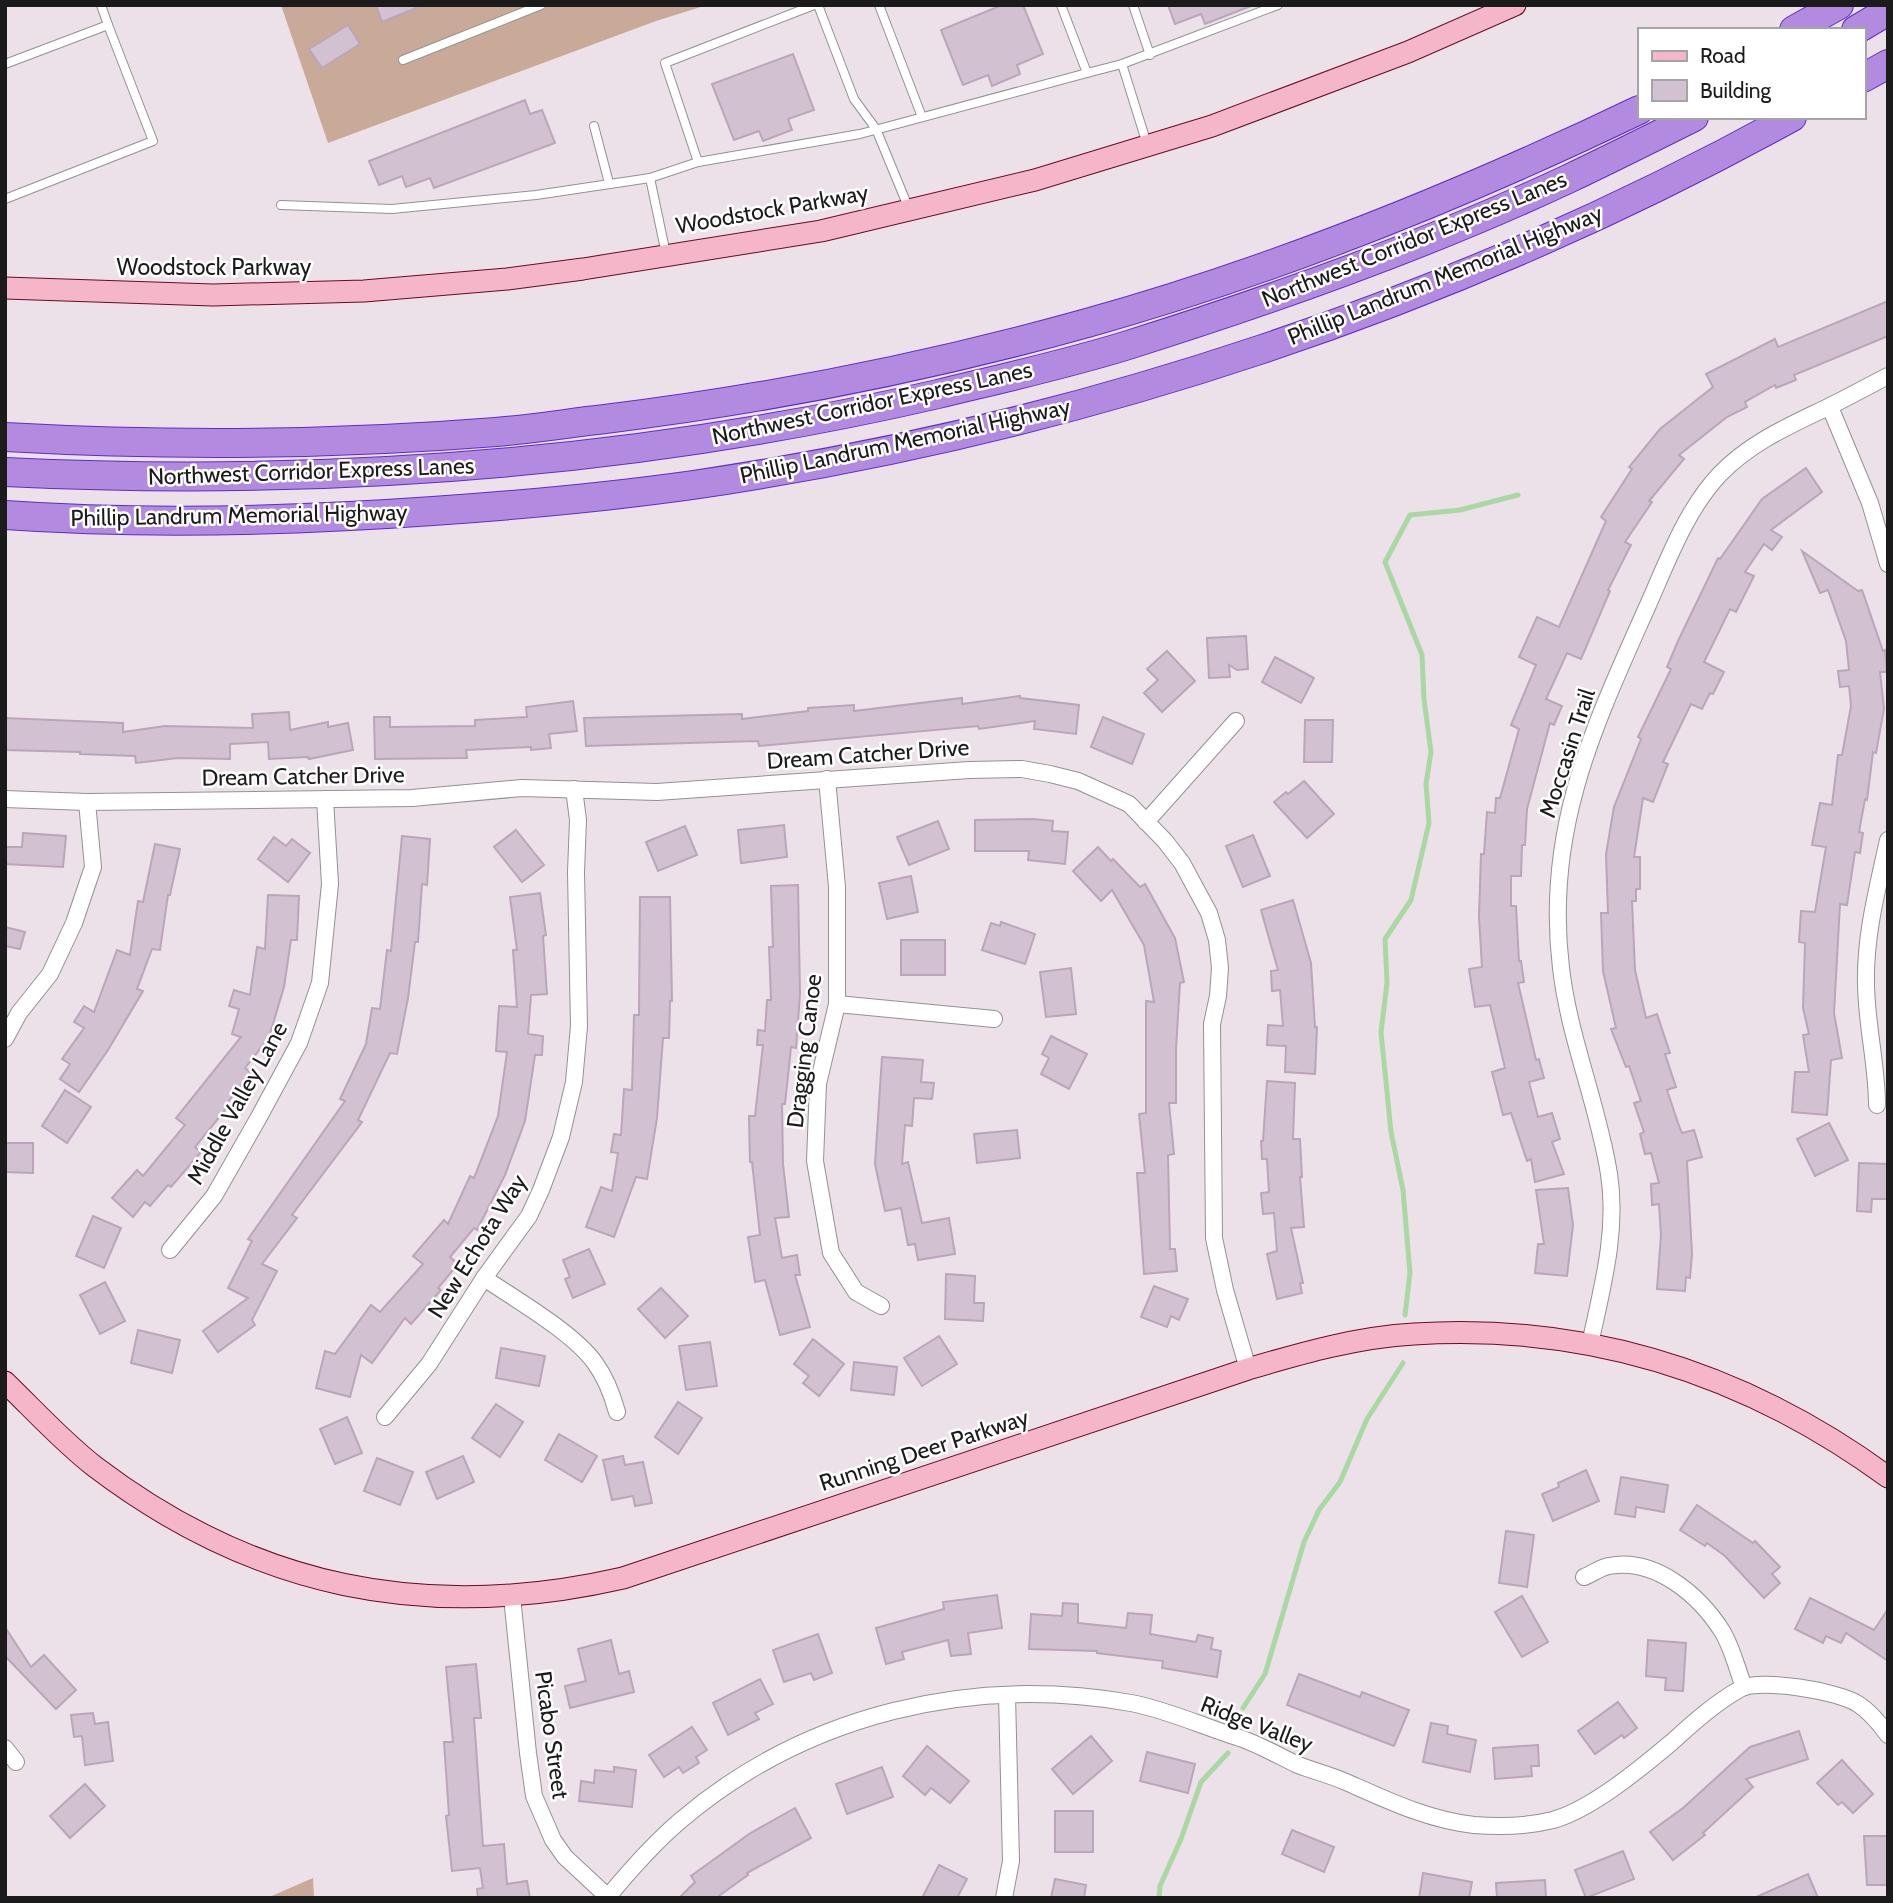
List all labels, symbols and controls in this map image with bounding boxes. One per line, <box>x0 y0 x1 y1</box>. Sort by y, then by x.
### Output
legend <box>1638 28 1865 119</box>
text: Road <box>1700 43 1746 68</box>
text: Building <box>1700 78 1772 103</box>
street label: Northwest Corridor Express Lanes <box>1257 165 1571 313</box>
street label: Woodstock Parkway <box>674 178 871 240</box>
street label: Phillip Landrum Memorial Highway <box>1283 199 1607 351</box>
street label: Woodstock Parkway <box>117 253 312 281</box>
street label: Northwest Corridor Express Lanes <box>709 355 1035 451</box>
street label: Phillip Landrum Memorial Highway <box>737 392 1073 490</box>
street label: Northwest Corridor Express Lanes <box>147 451 475 491</box>
street label: Phillip Landrum Memorial Highway <box>70 498 408 532</box>
street label: Moccasin Trail <box>1533 684 1601 821</box>
street label: Dream Catcher Drive <box>766 733 970 775</box>
street label: Dream Catcher Drive <box>201 760 405 792</box>
street label: Dragging Canoe <box>781 972 827 1130</box>
street label: Middle Valley Lane <box>181 1017 293 1189</box>
street label: New Echota Way <box>422 1169 533 1323</box>
street label: Running Deer Parkway <box>816 1403 1033 1497</box>
street label: Picabo Street <box>529 1669 575 1801</box>
street label: Ridge Valley <box>1197 1690 1317 1758</box>

